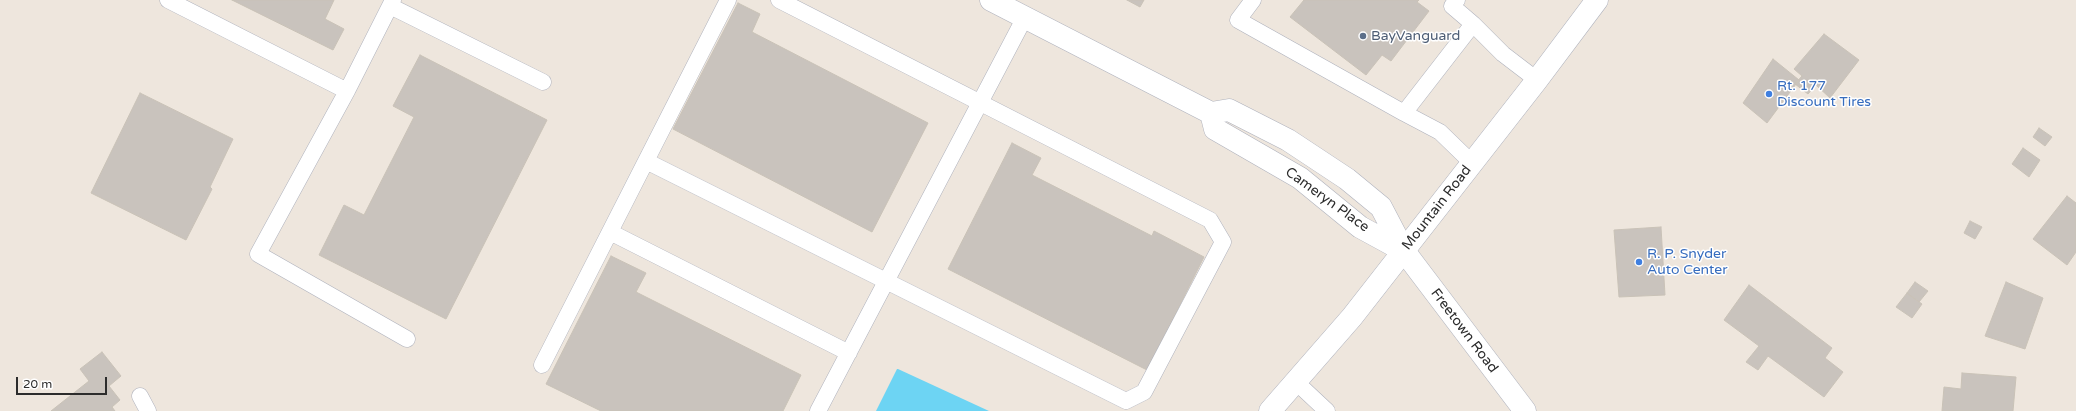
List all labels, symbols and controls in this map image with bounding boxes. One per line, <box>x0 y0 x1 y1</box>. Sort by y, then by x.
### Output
place label: BayVanguard <box>1371 28 1460 44</box>
marker: BayVanguard <box>1358 31 1368 41</box>
place label: Rt. 177 Discount Tires <box>1777 78 1871 110</box>
marker: Rt. 177 Discount Tires <box>1764 89 1774 99</box>
street label: Mountain Road <box>1399 162 1475 254</box>
street label: Cameryn Place <box>1282 164 1372 236</box>
place label: R. P. Snyder Auto Center <box>1647 246 1727 278</box>
marker: R. P. Snyder Auto Center <box>1634 257 1644 267</box>
street label: Freetown Road <box>1427 286 1501 376</box>
scale bar <box>18 369 109 395</box>
text: 20 m <box>23 377 52 391</box>

